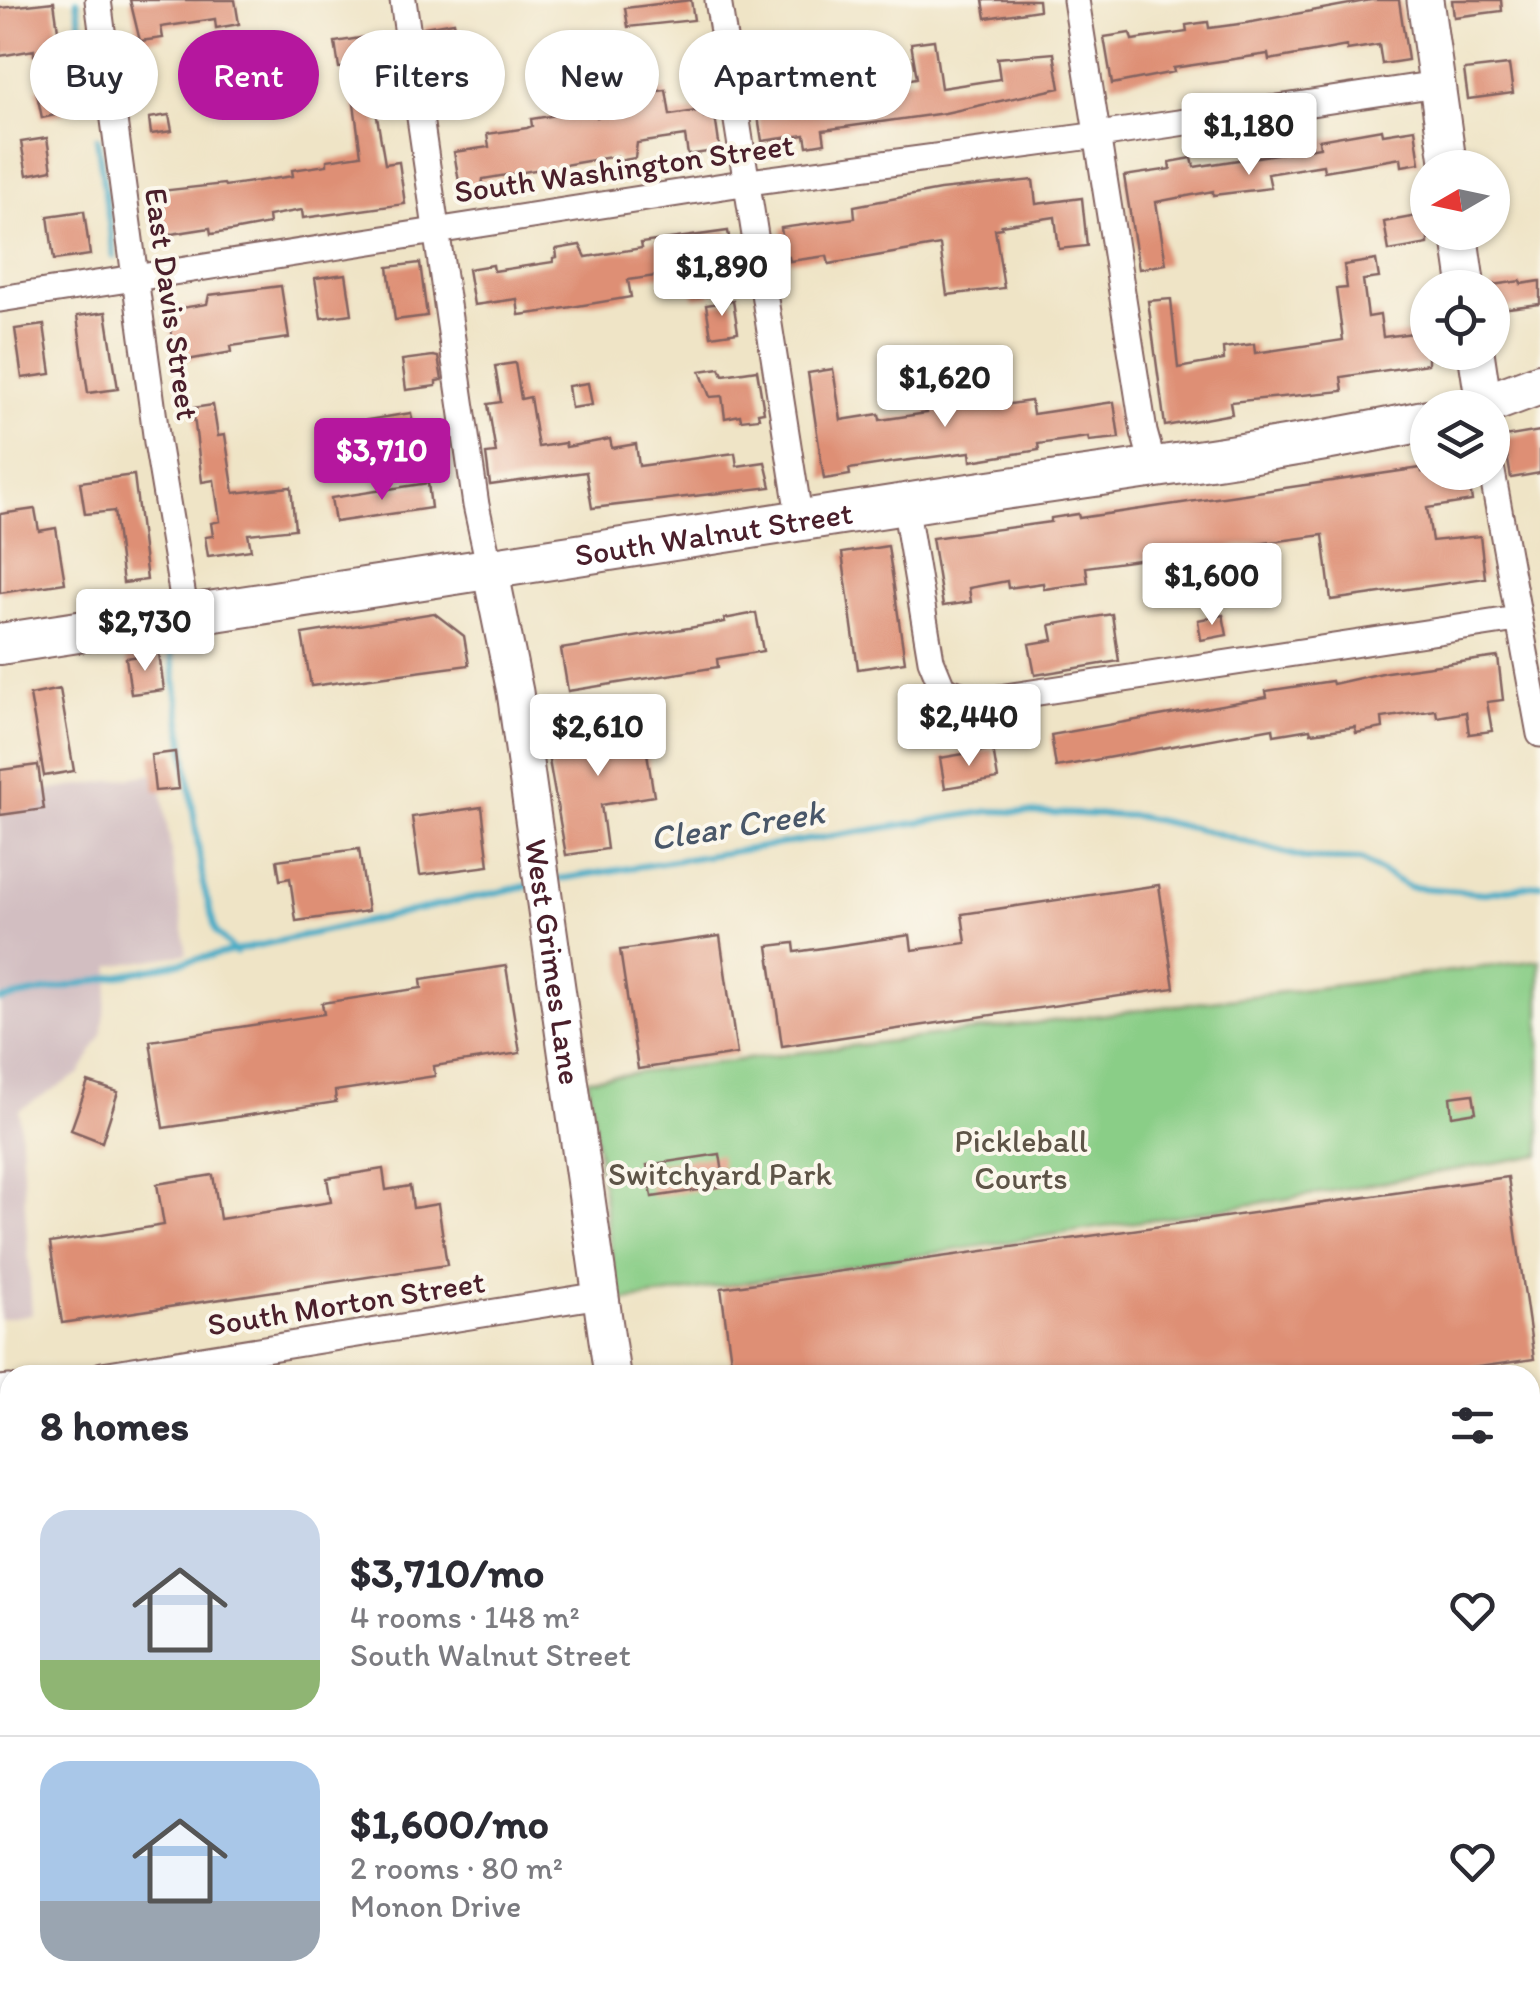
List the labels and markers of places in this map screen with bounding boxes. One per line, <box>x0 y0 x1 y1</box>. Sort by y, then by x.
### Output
pin: $1,180 <box>1168 93 1330 178</box>
pin: $1,890 <box>641 234 803 319</box>
pin: $1,620 <box>864 345 1026 430</box>
pin: $3,710 <box>301 418 463 503</box>
pin: $1,600 <box>1131 543 1293 628</box>
pin: $2,730 <box>64 589 226 674</box>
pin: $2,440 <box>888 684 1050 769</box>
pin: $2,610 <box>517 694 679 779</box>

